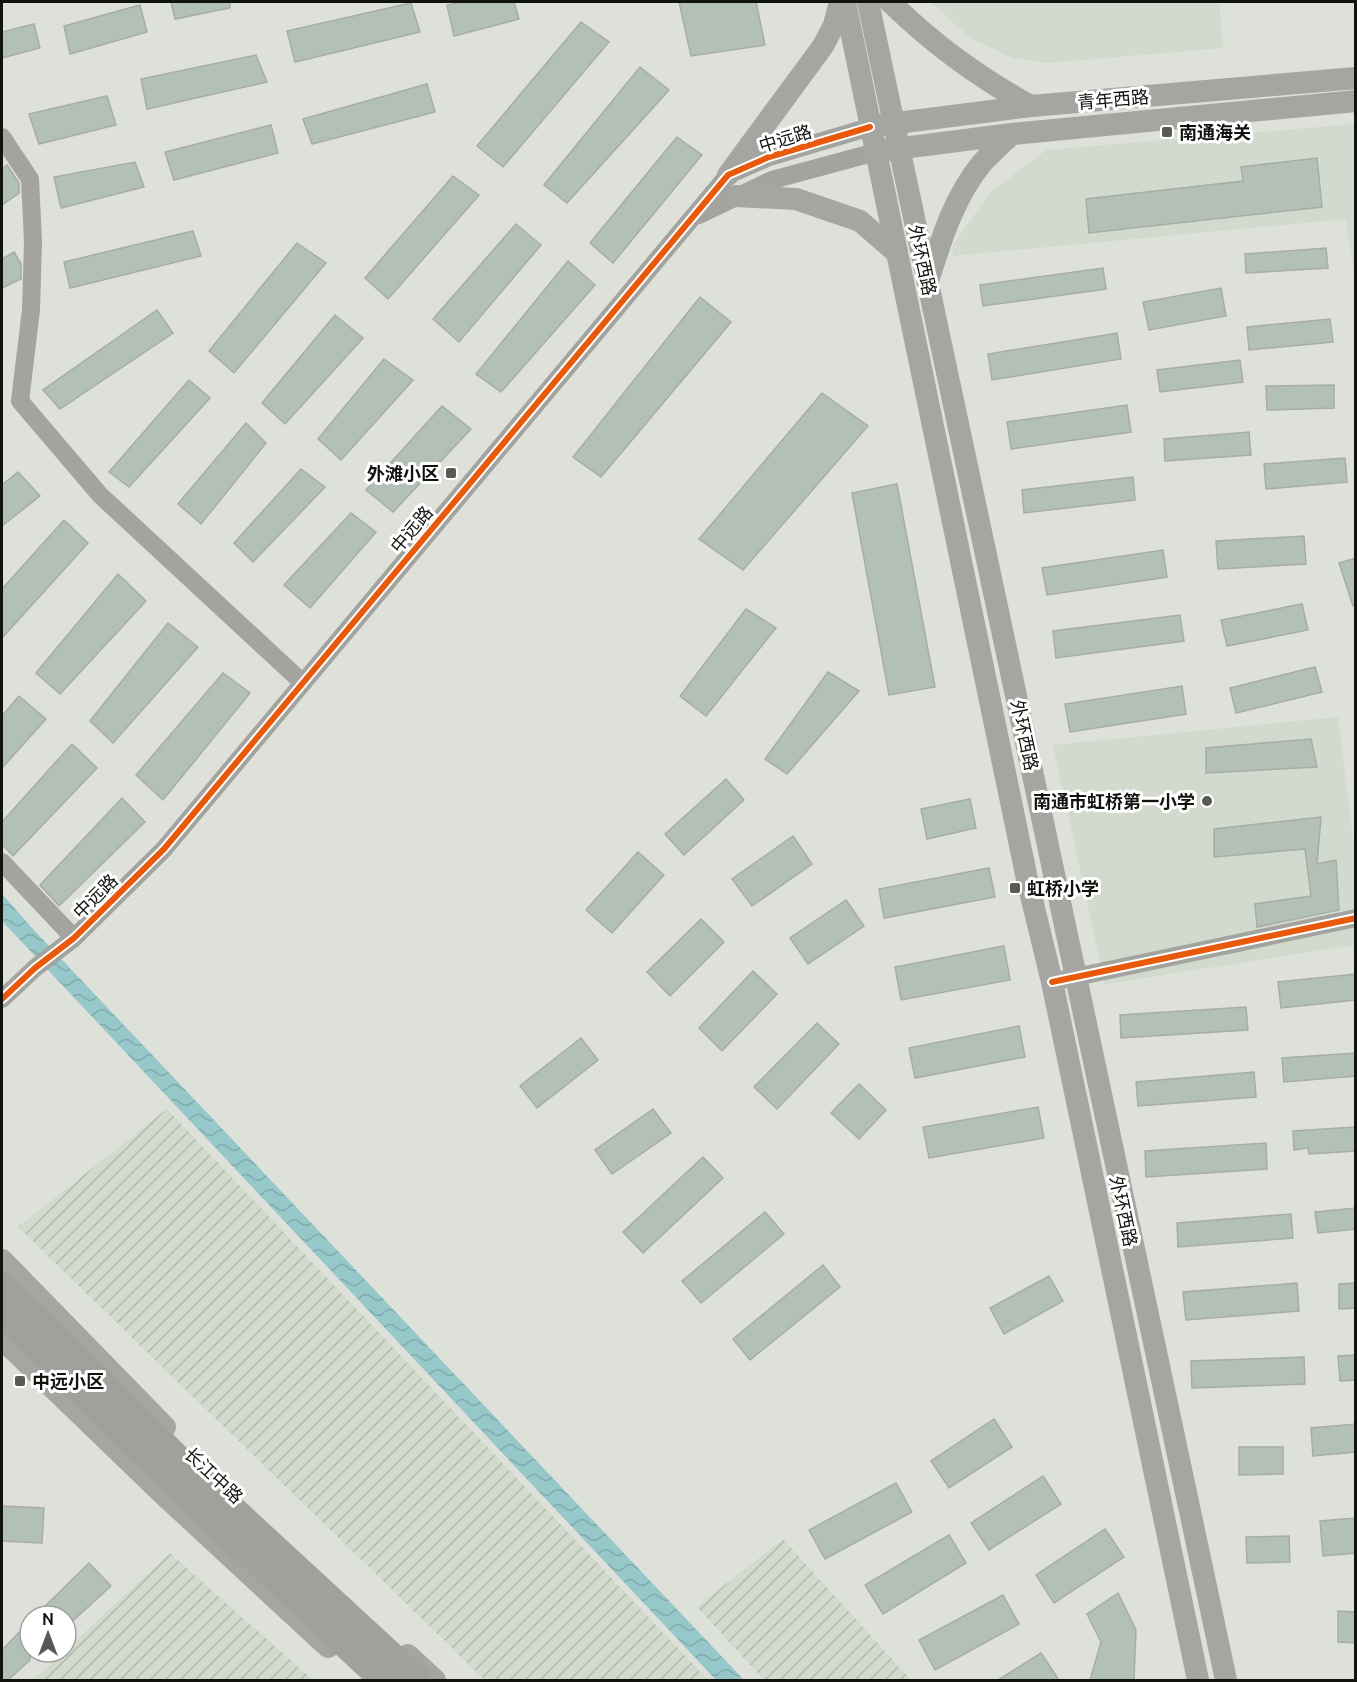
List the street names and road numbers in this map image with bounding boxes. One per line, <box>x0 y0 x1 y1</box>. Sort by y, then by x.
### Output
street label: 青年西路 <box>1076 86 1150 112</box>
street label: 中远路 <box>756 121 814 155</box>
street label: 外环西路 <box>906 223 940 297</box>
street label: 中远路 <box>386 502 436 556</box>
street label: 外环西路 <box>1008 698 1042 772</box>
street label: 中远路 <box>69 870 121 922</box>
street label: 外环西路 <box>1107 1174 1141 1248</box>
street label: 长江中路 <box>181 1443 247 1507</box>

